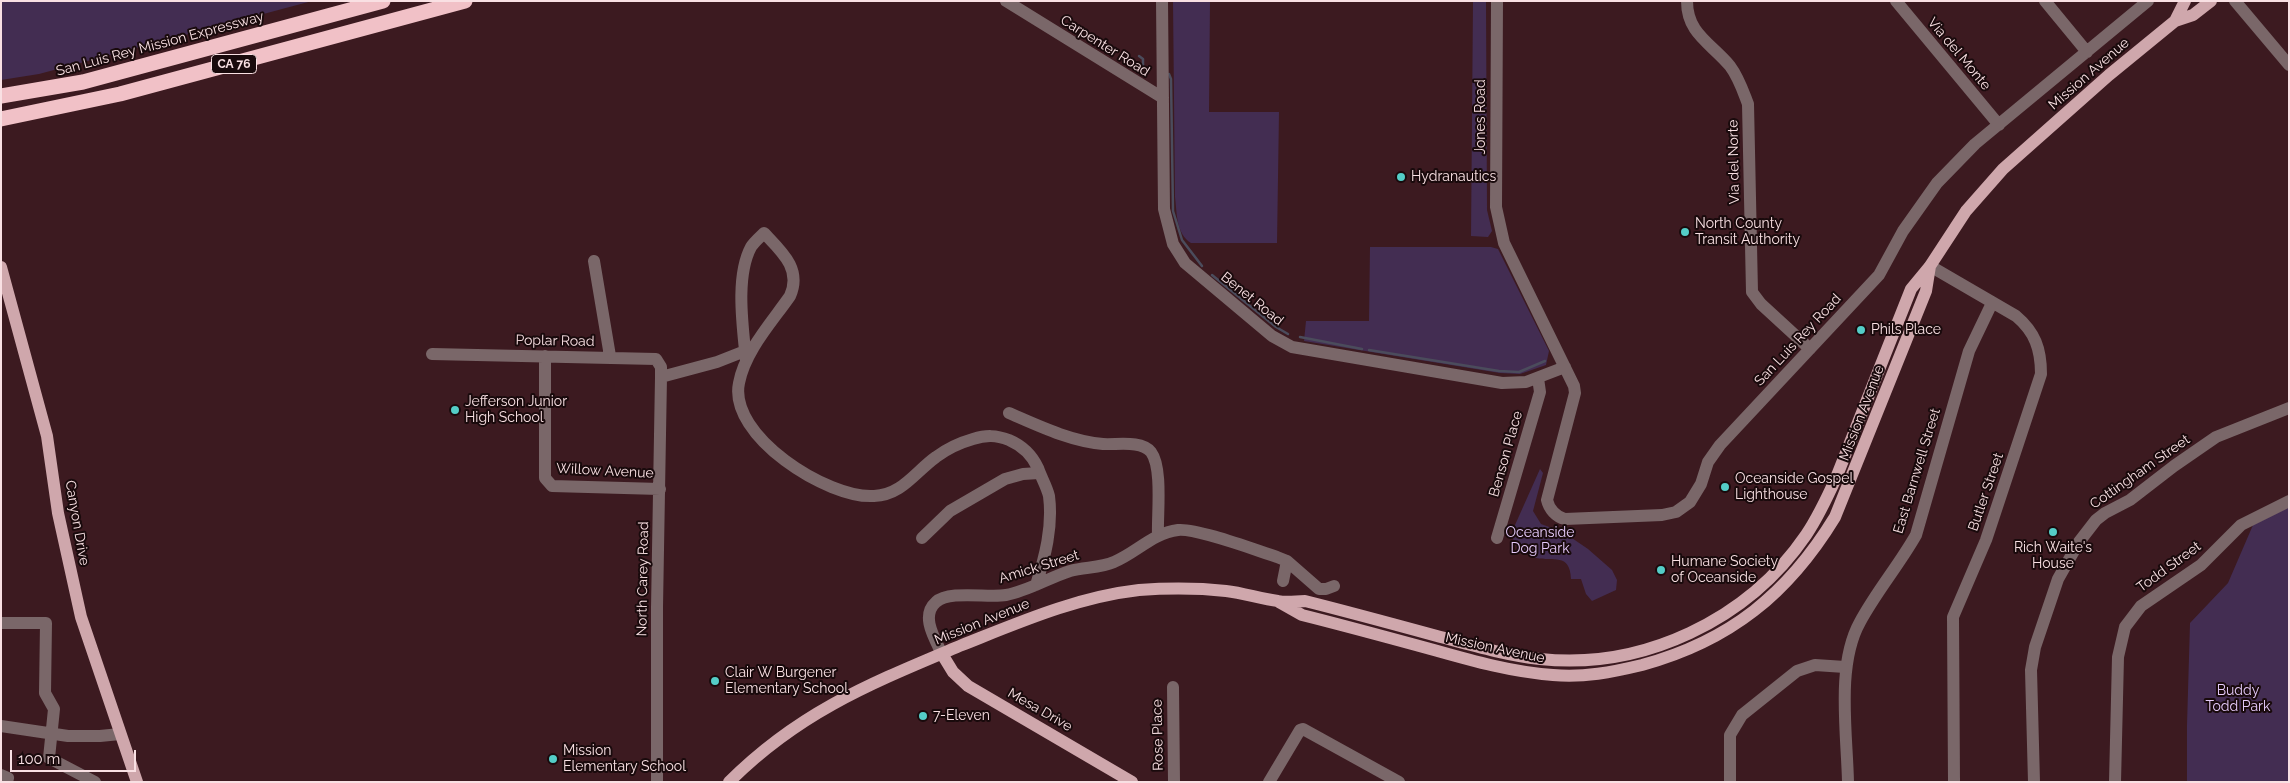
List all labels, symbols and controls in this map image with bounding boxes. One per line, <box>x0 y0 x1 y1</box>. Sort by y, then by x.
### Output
street label: San Luis Rey Mission Expressway <box>54 8 266 80</box>
street label: Carpenter Road <box>1057 12 1153 80</box>
street label: Via del Monte <box>1924 14 1994 94</box>
street label: Mission Avenue <box>2045 34 2133 114</box>
road number: CA 76 <box>212 54 256 74</box>
street label: Jones Road <box>1473 79 1489 155</box>
street label: Via del Norte <box>1725 119 1743 205</box>
place label: Hydranautics <box>1411 169 1496 185</box>
marker: Hydranautics <box>1395 171 1407 183</box>
place label: North County Transit Authority <box>1695 216 1800 248</box>
marker: North County Transit Authority <box>1679 226 1691 238</box>
street label: Benet Road <box>1217 269 1287 329</box>
street label: San Luis Rey Road <box>1751 291 1845 389</box>
place label: Phils Place <box>1871 322 1941 338</box>
marker: Phils Place <box>1855 324 1867 336</box>
street label: Poplar Road <box>515 332 595 350</box>
street label: Mission Avenue <box>1836 363 1888 463</box>
place label: Jefferson Junior High School <box>465 394 567 427</box>
marker: Jefferson Junior High School <box>449 404 461 416</box>
street label: East Barnwell Street <box>1890 406 1944 536</box>
street label: Benson Place <box>1486 409 1526 499</box>
street label: Cottingham Street <box>2087 431 2193 513</box>
street label: Butler Street <box>1965 451 2007 533</box>
street label: Willow Avenue <box>556 460 654 482</box>
place label: Oceanside Gospel Lighthouse <box>1735 471 1853 504</box>
street label: Canyon Drive <box>61 479 93 567</box>
marker: Oceanside Gospel Lighthouse <box>1719 481 1731 493</box>
street label: North Carey Road <box>634 521 652 637</box>
park label: Oceanside Dog Park <box>1506 525 1574 558</box>
marker: Rich Waite's House <box>2047 526 2059 538</box>
street label: Todd Street <box>2134 538 2204 596</box>
place label: Rich Waite's House <box>2014 540 2092 572</box>
street label: Amick Street <box>997 547 1081 587</box>
place label: Humane Society of Oceanside <box>1671 554 1778 586</box>
marker: Humane Society of Oceanside <box>1655 564 1667 576</box>
street label: Mission Avenue <box>932 595 1032 649</box>
street label: Mission Avenue <box>1444 629 1546 667</box>
place label: Clair W Burgener Elementary School <box>725 665 848 698</box>
marker: Clair W Burgener Elementary School <box>709 675 721 687</box>
park label: Buddy Todd Park <box>2206 683 2270 716</box>
street label: Mesa Drive <box>1005 685 1075 735</box>
street label: Rose Place <box>1149 699 1167 771</box>
place label: 7-Eleven <box>933 708 990 724</box>
marker: 7-Eleven <box>917 710 929 722</box>
scale bar <box>12 740 139 772</box>
place label: Mission Elementary School <box>563 743 686 776</box>
text: 100 m <box>18 750 60 768</box>
marker: Mission Elementary School <box>547 753 559 765</box>

